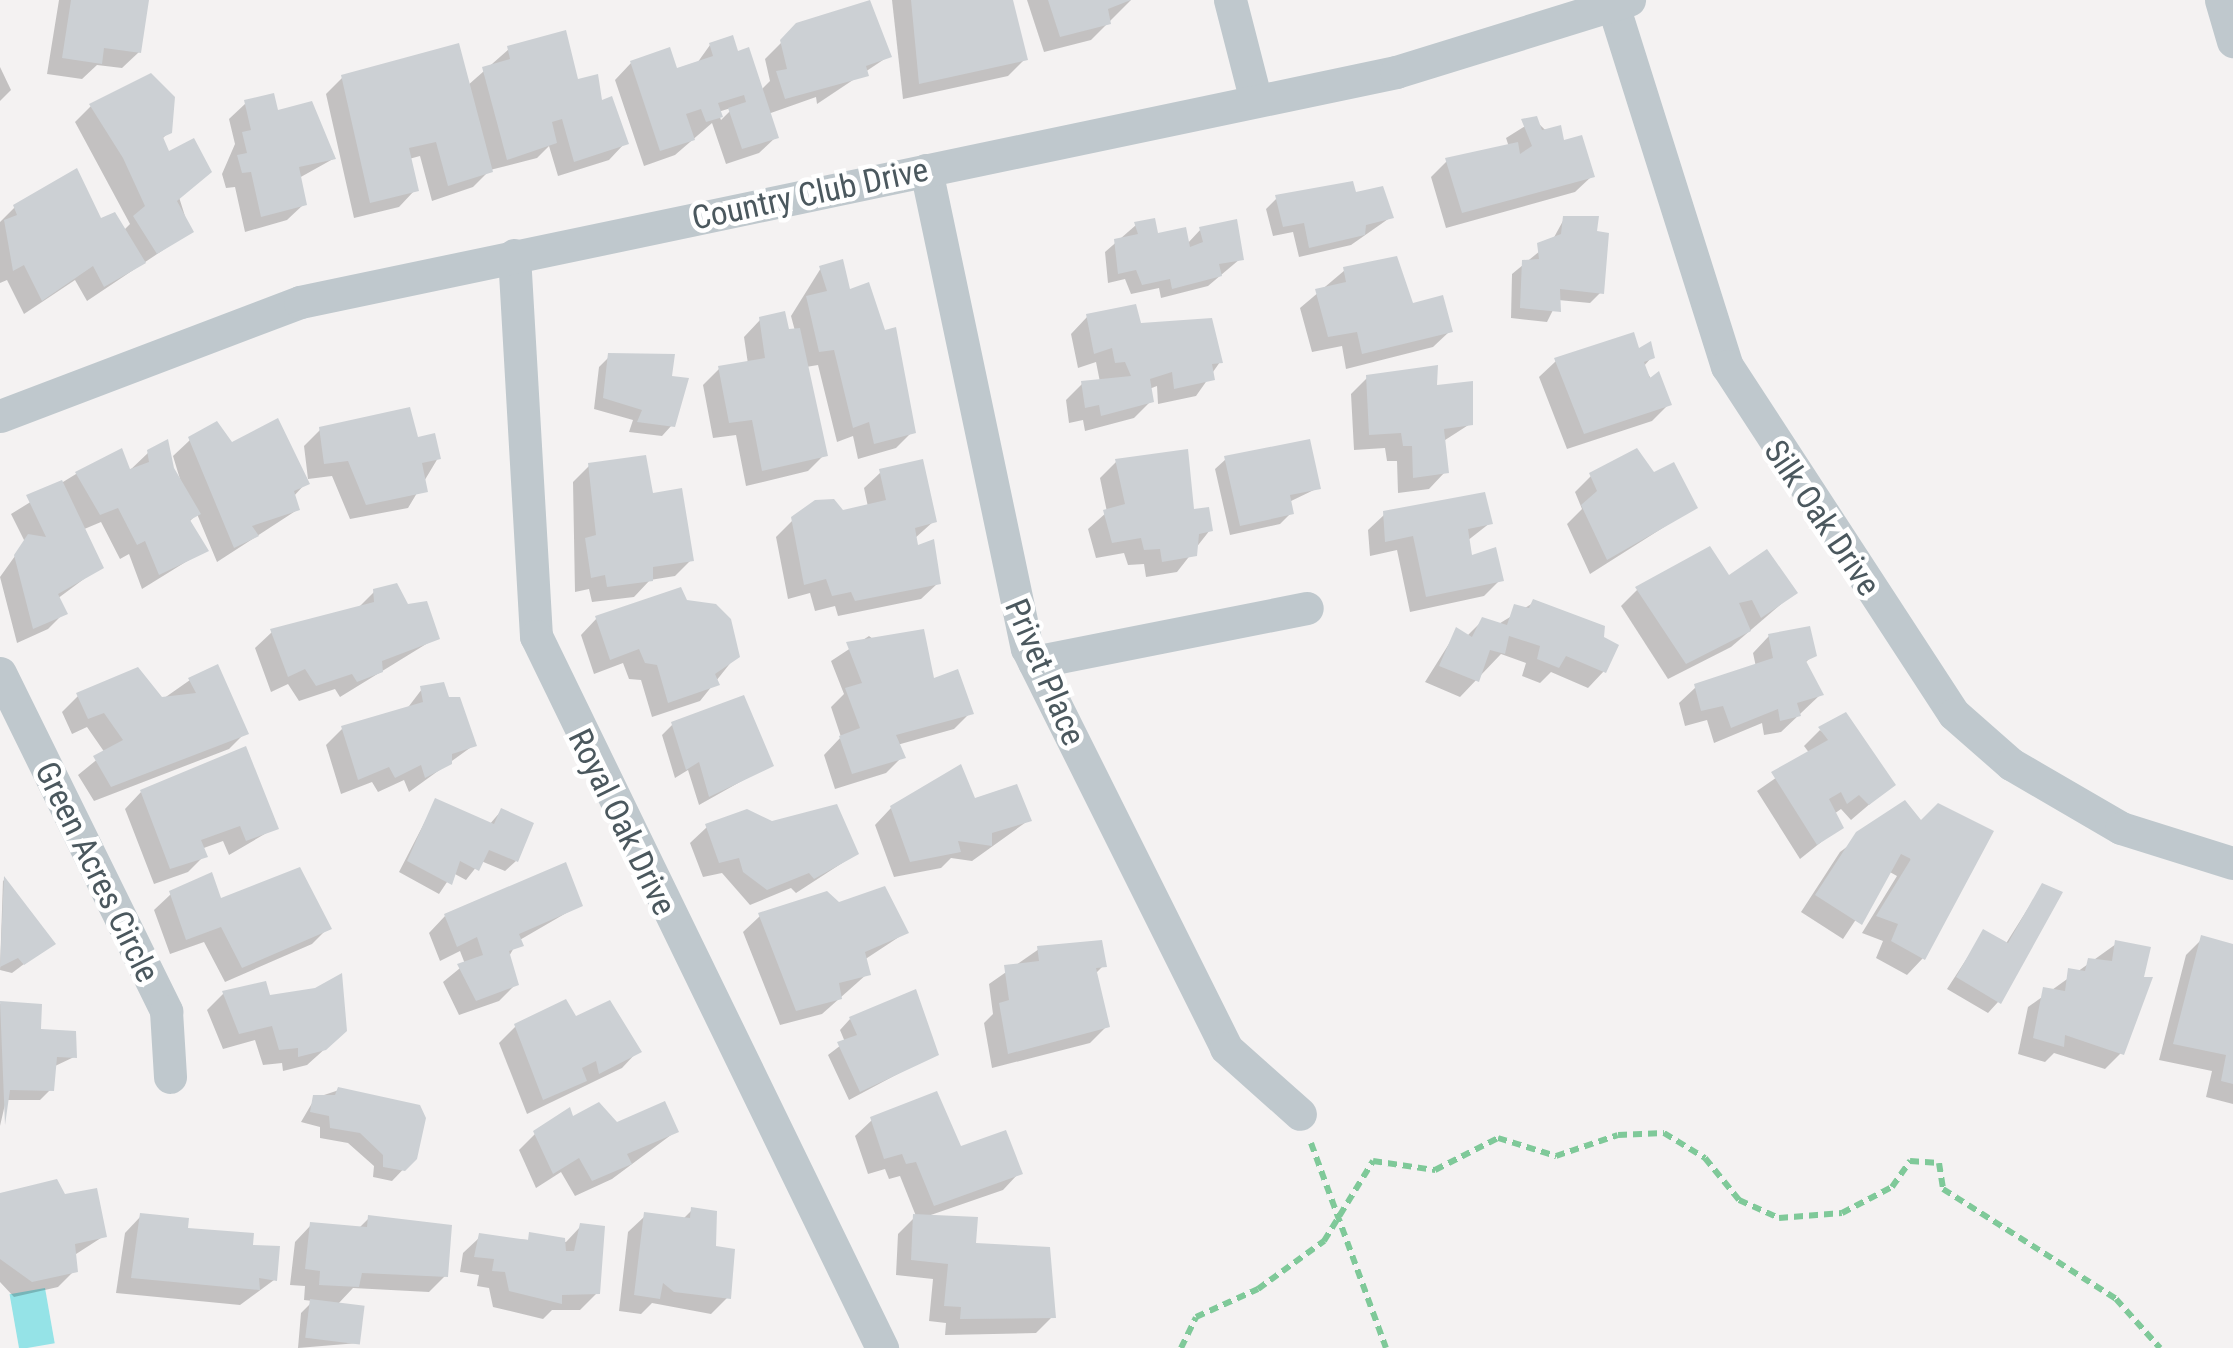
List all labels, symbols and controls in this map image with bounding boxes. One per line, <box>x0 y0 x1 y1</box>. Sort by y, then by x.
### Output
street label: Country Club Drive <box>688 150 932 238</box>
street label: Silk Oak Drive <box>1756 433 1888 603</box>
street label: Privet Place <box>996 593 1094 751</box>
street label: Royal Oak Drive <box>560 722 684 922</box>
street label: Green Acres Circle <box>27 755 167 989</box>

